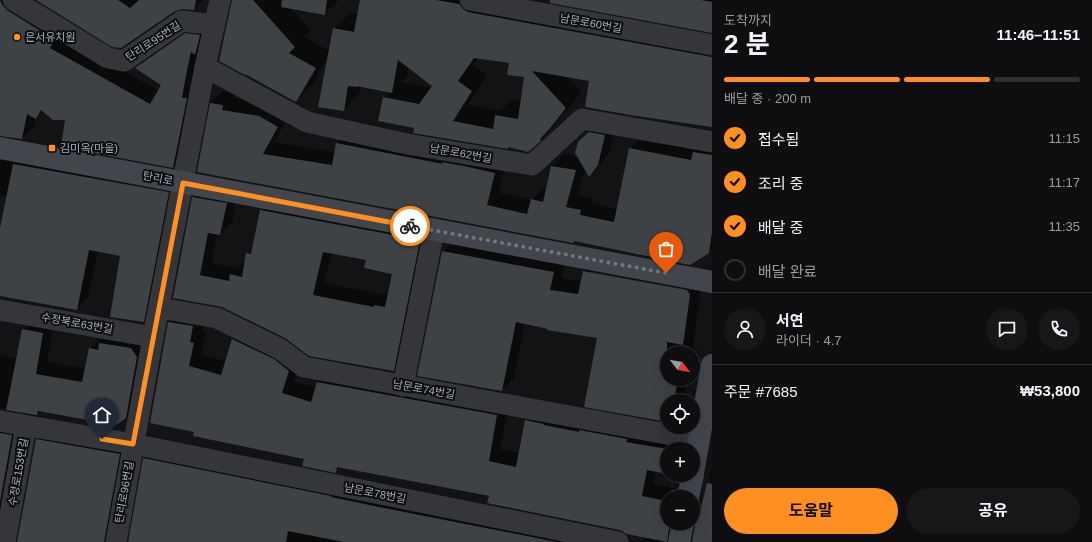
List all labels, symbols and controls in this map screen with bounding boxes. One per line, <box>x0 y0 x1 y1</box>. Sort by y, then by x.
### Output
street label: 남문로60번길 <box>559 12 623 34</box>
text: 도착까지 <box>724 13 772 28</box>
street label: 탄리로95번길 <box>123 19 183 63</box>
text: 11:46–11:51 <box>997 26 1080 43</box>
text: 2 분 <box>724 29 770 59</box>
place label: 은서유치원 <box>25 31 76 43</box>
marker: 은서유치원 <box>12 32 22 42</box>
text: 배달 중 · 200 m <box>724 91 811 106</box>
icon: check <box>724 127 746 149</box>
text: 접수됨 <box>758 131 799 148</box>
text: 11:15 <box>1048 131 1080 146</box>
place label: 김미옥(마을) <box>60 142 118 154</box>
street label: 남문로62번길 <box>429 142 493 164</box>
marker: 김미옥(마을) <box>47 143 57 153</box>
street label: 탄리로 <box>142 169 174 187</box>
icon: check <box>724 171 746 193</box>
text: 조리 중 <box>758 175 804 192</box>
text: 11:17 <box>1048 175 1080 190</box>
courier <box>390 206 430 246</box>
icon: bike <box>399 215 421 237</box>
icon: check <box>724 215 746 237</box>
text: 배달 중 <box>758 219 804 236</box>
text: 11:35 <box>1048 219 1080 234</box>
pin <box>649 232 683 273</box>
icon: bag <box>655 238 677 260</box>
text: 배달 완료 <box>758 263 817 280</box>
button: person <box>724 308 766 350</box>
button: chat <box>986 308 1028 350</box>
button: phone <box>1038 308 1080 350</box>
street label: 수정북로63번길 <box>40 311 114 335</box>
text: 서연 <box>776 312 804 329</box>
text: 라이더 · 4.7 <box>776 333 842 348</box>
north arrow <box>660 346 700 386</box>
map controls <box>660 346 700 530</box>
street label: 남문로74번길 <box>392 378 456 400</box>
text: ₩53,800 <box>1020 382 1080 399</box>
text: 주문 #7685 <box>724 383 797 400</box>
button: locate <box>660 394 700 434</box>
pin <box>85 398 119 439</box>
icon: home <box>91 404 113 426</box>
street label: 수정로153번길 <box>6 437 30 507</box>
button: + <box>660 442 700 482</box>
street label: 탄리로96번길 <box>113 460 135 524</box>
street label: 남문로78번길 <box>343 481 407 505</box>
button: 도움말 <box>724 488 898 534</box>
button: 공유 <box>906 488 1080 534</box>
button: − <box>660 490 700 530</box>

